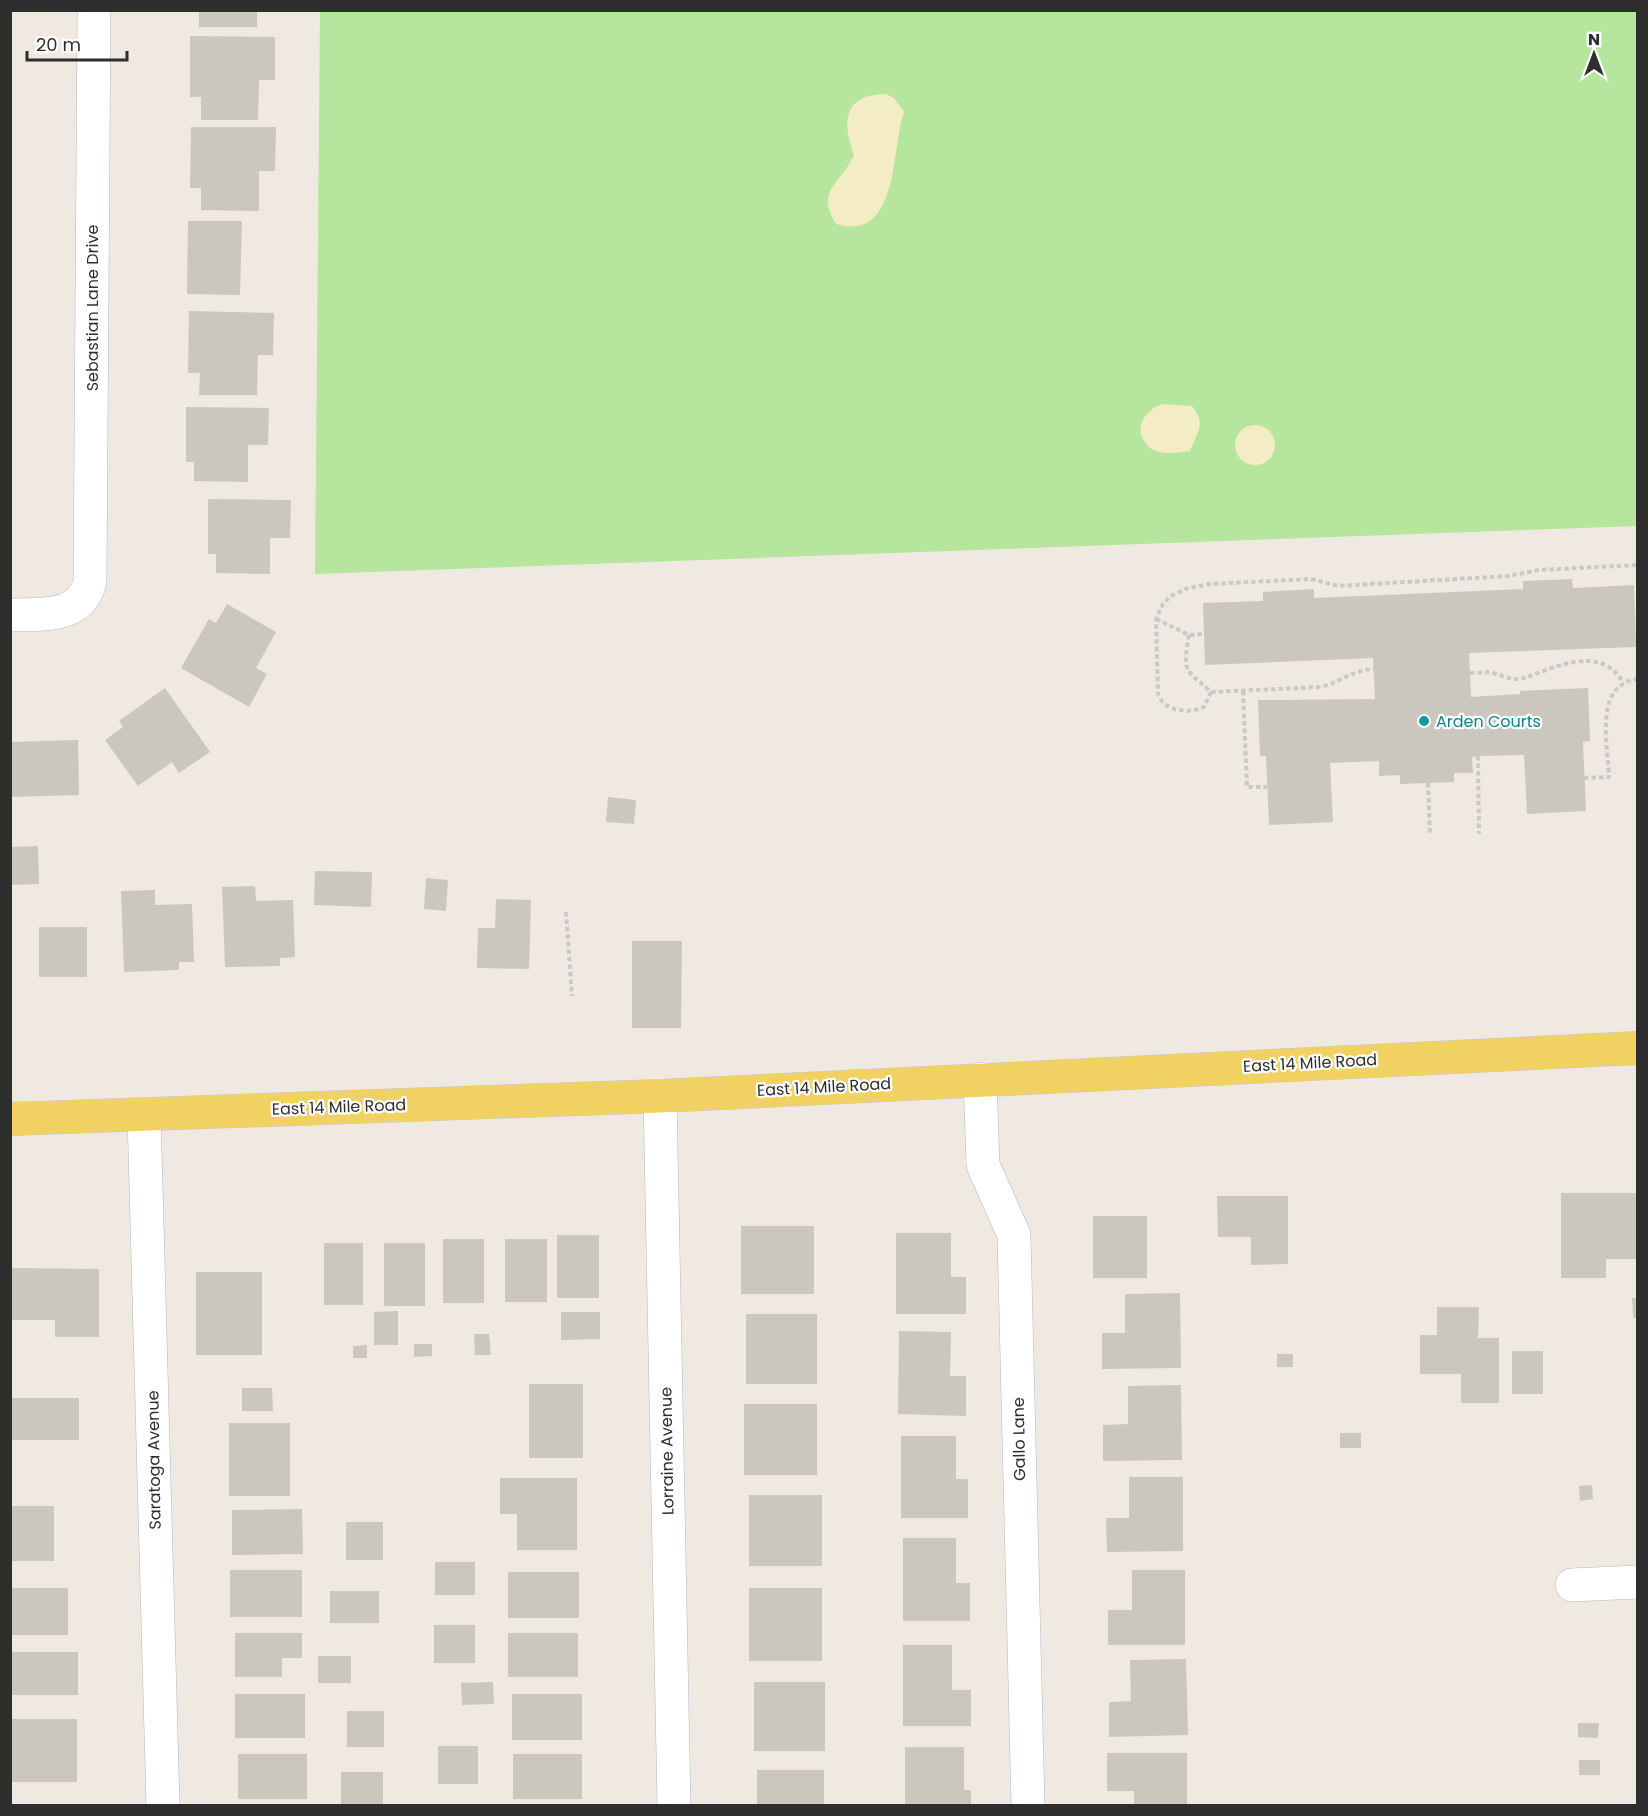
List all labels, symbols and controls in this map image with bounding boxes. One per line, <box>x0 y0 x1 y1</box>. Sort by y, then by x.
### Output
scale bar <box>27 24 128 62</box>
north arrow <box>1564 24 1624 84</box>
text: N <box>1588 28 1600 51</box>
text: 20 m <box>36 32 81 57</box>
street label: Sebastian Lane Drive <box>81 225 104 391</box>
place label: Arden Courts <box>1436 710 1541 733</box>
marker: Arden Courts <box>1417 714 1431 728</box>
street label: East 14 Mile Road <box>1242 1048 1378 1078</box>
street label: East 14 Mile Road <box>756 1072 892 1102</box>
street label: East 14 Mile Road <box>271 1093 407 1121</box>
street label: Lorraine Avenue <box>654 1387 680 1515</box>
street label: Saratoga Avenue <box>141 1390 167 1530</box>
street label: Gallo Lane <box>1007 1397 1031 1481</box>

